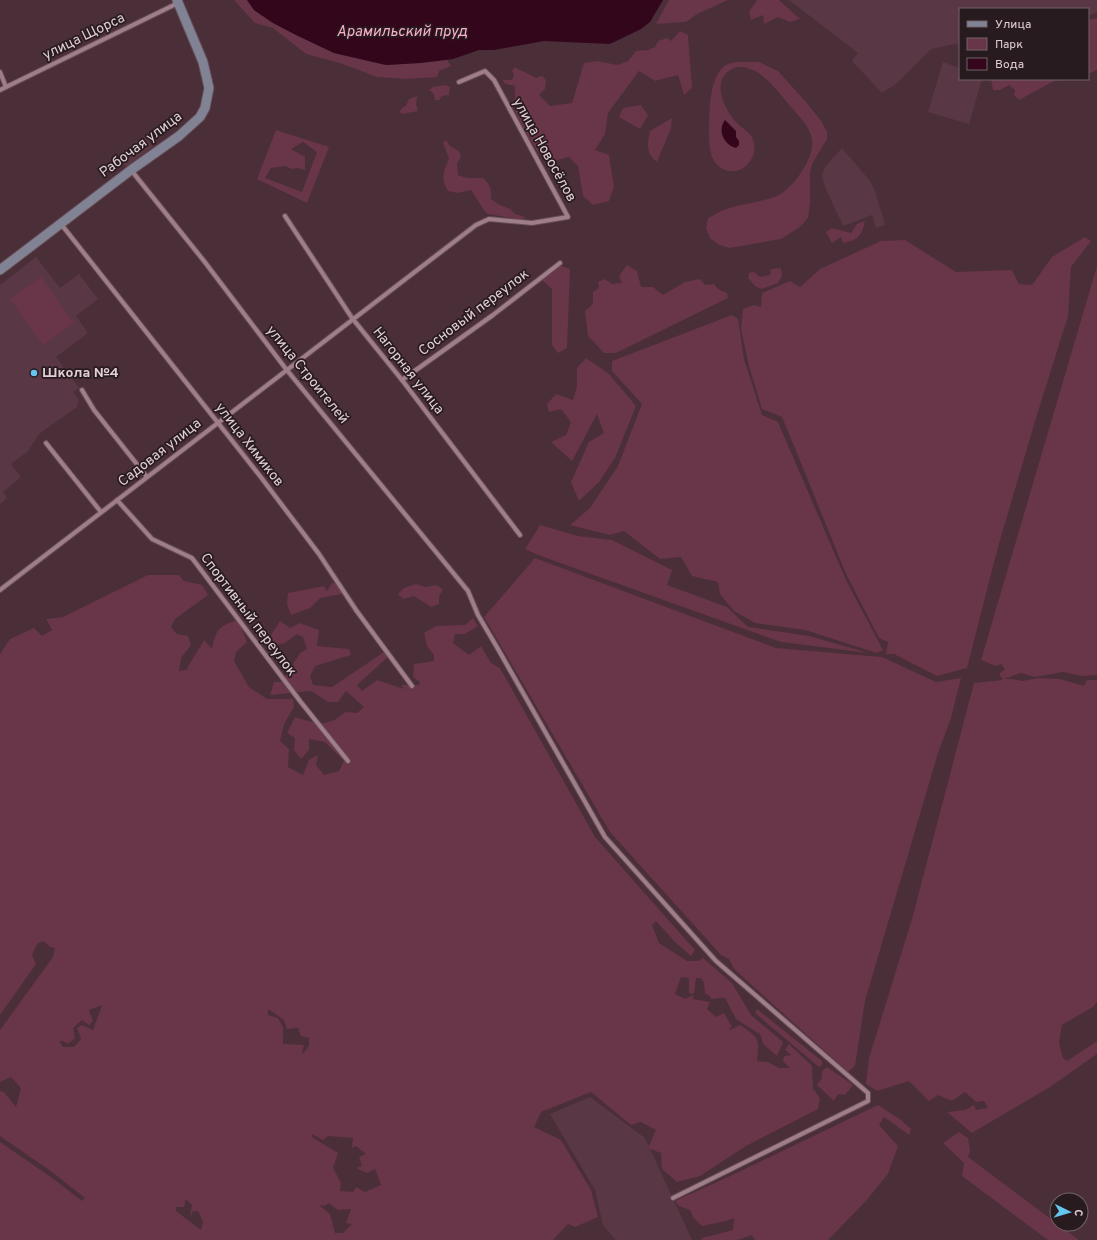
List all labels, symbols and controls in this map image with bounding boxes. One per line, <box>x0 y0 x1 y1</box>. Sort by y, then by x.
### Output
legend <box>959 8 1089 80</box>
street label: улица Щорса <box>40 10 128 64</box>
text: Улица <box>995 17 1031 33</box>
water label: Арамильский пруд <box>336 23 468 42</box>
text: Парк <box>995 37 1023 53</box>
text: Вода <box>995 57 1024 73</box>
street label: улица Новосёлов <box>508 95 580 205</box>
street label: Рабочая улица <box>96 108 186 182</box>
street label: Сосновый переулок <box>415 266 533 360</box>
street label: улица Строителей <box>262 322 352 428</box>
street label: Нагорная улица <box>369 324 447 418</box>
place label: Школа №4 <box>42 365 119 382</box>
marker: Школа №4 <box>29 368 39 378</box>
street label: улица Химиков <box>211 400 287 490</box>
street label: Садовая улица <box>115 415 205 491</box>
street label: Спортивный переулок <box>196 550 300 680</box>
north arrow <box>1049 1192 1089 1232</box>
text: С <box>1071 1209 1085 1217</box>

